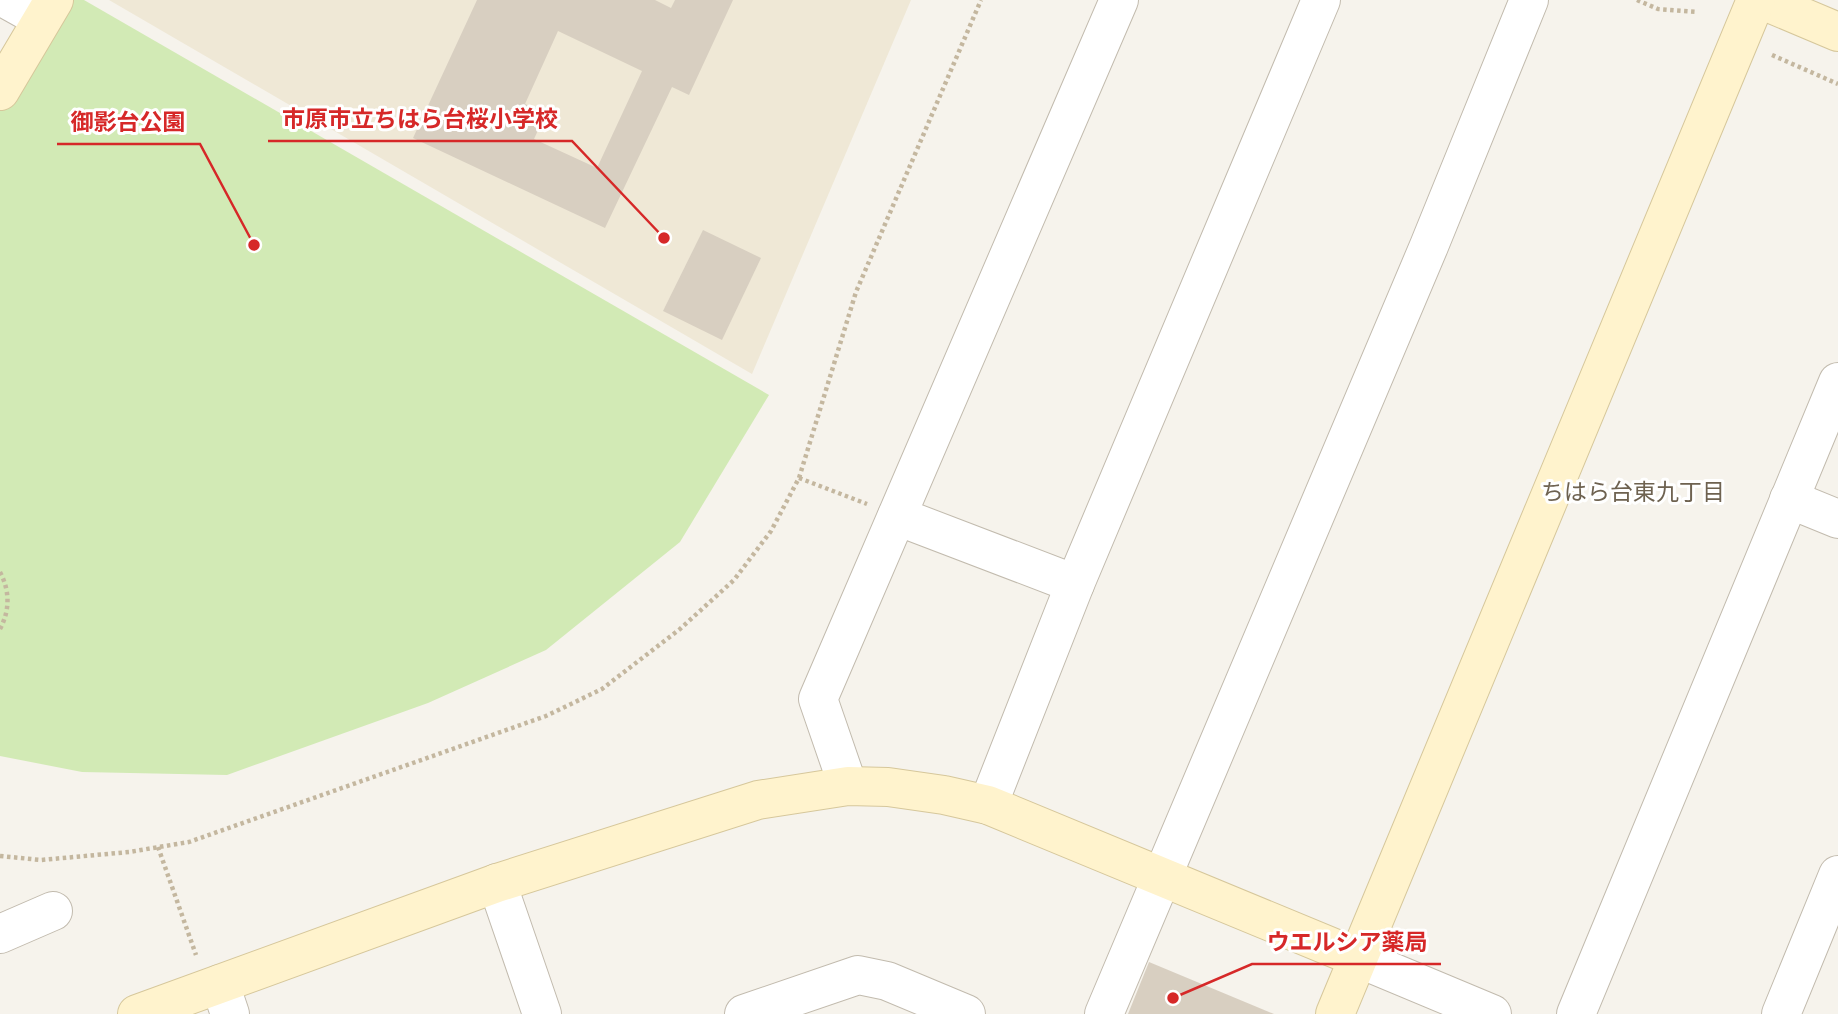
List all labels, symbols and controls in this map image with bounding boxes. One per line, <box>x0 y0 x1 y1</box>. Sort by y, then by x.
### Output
callout: 市原市立ちはら台桜小学校 <box>268 97 572 141</box>
callout: 御影台公園 <box>57 100 200 144</box>
text: 市原市立ちはら台桜小学校 <box>282 102 558 134</box>
text: 御影台公園 <box>71 105 186 137</box>
district label: ちはら台東九丁目 <box>1541 475 1725 507</box>
callout: ウエルシア薬局 <box>1252 920 1441 964</box>
text: ウエルシア薬局 <box>1267 925 1428 957</box>

